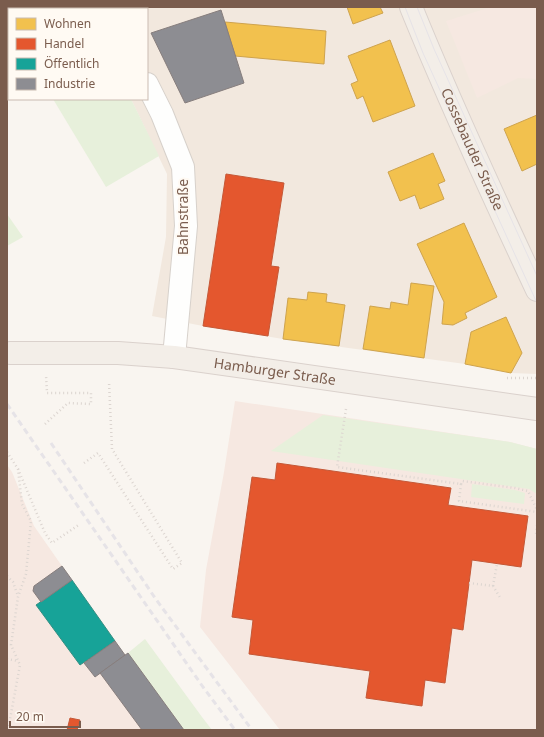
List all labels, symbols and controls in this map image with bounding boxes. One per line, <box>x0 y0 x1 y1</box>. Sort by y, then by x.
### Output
legend <box>8 8 148 100</box>
text: Wohnen <box>44 15 91 32</box>
text: Handel <box>44 35 84 52</box>
text: Öffentlich <box>44 55 100 72</box>
text: Industrie <box>44 75 95 92</box>
street label: Cossebauder Straße <box>437 85 509 214</box>
street label: Bahnstraße <box>173 179 192 255</box>
street label: Hamburger Straße <box>213 353 337 389</box>
scale bar <box>10 703 80 729</box>
text: 20 m <box>16 708 44 725</box>

